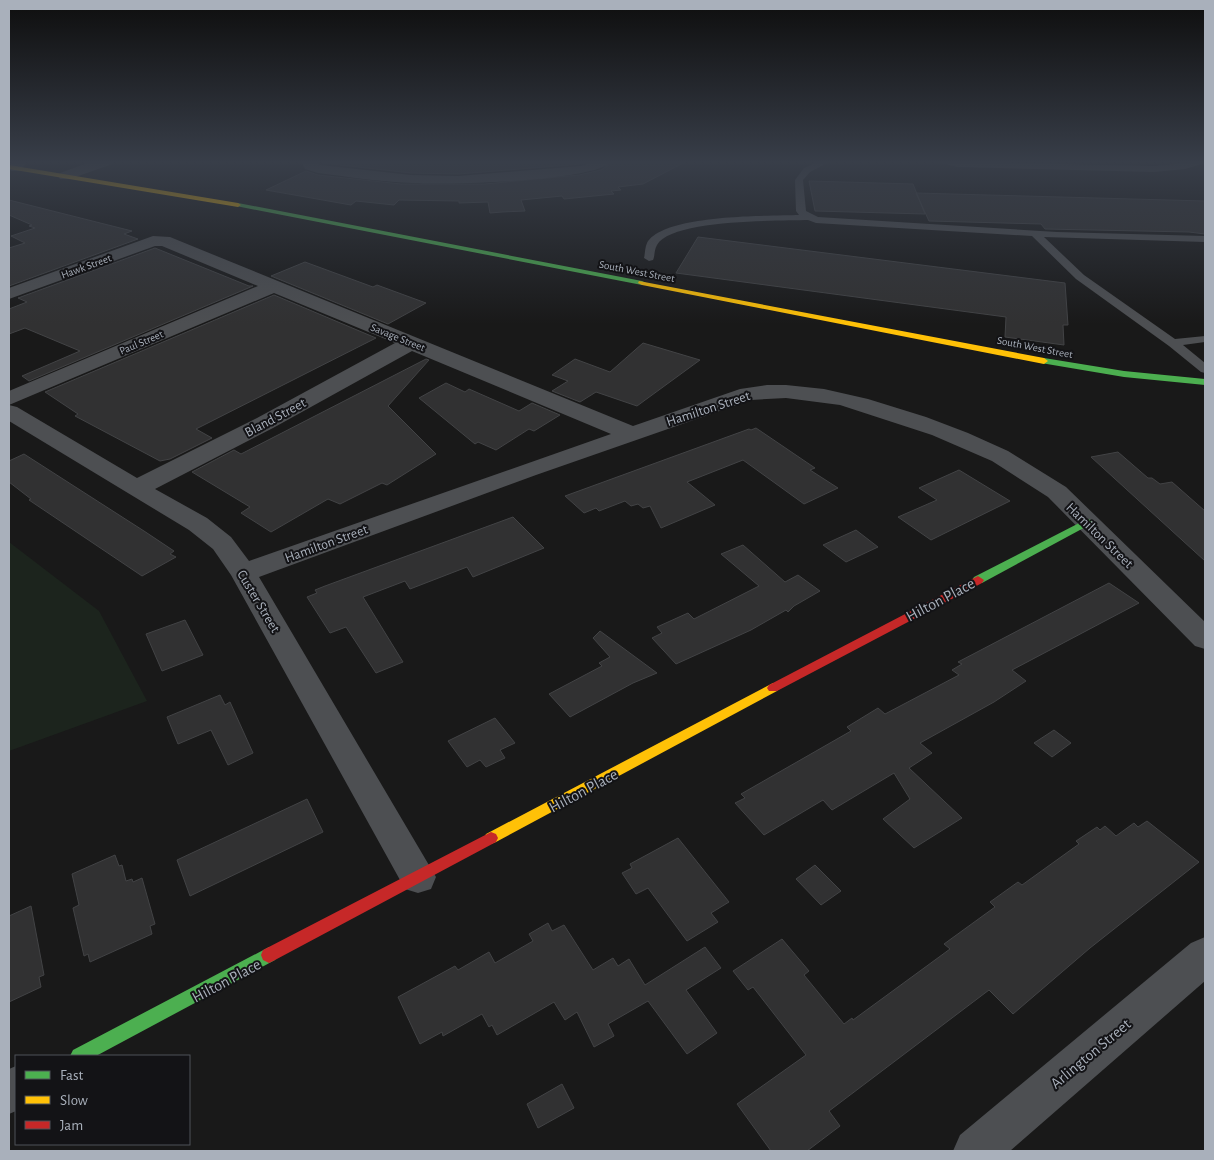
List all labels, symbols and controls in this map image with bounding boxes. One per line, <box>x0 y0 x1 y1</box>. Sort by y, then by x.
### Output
street label: Hawk Street <box>60 252 113 281</box>
street label: South West Street <box>598 259 676 284</box>
street label: Savage Street <box>369 322 427 354</box>
street label: Paul Street <box>118 328 165 357</box>
street label: South West Street <box>996 335 1074 360</box>
street label: Hamilton Street <box>665 389 752 429</box>
street label: Bland Street <box>243 396 309 440</box>
street label: Hamilton Street <box>1063 500 1136 571</box>
street label: Hamilton Street <box>283 522 370 565</box>
street label: Custer Street <box>234 568 282 636</box>
street label: Hilton Place <box>903 575 978 625</box>
street label: Hilton Place <box>546 766 621 816</box>
street label: Hilton Place <box>189 956 264 1006</box>
street label: Arlington Street <box>1047 1016 1134 1092</box>
legend <box>15 1055 190 1145</box>
text: Fast <box>60 1068 84 1083</box>
text: Slow <box>60 1093 88 1108</box>
text: Jam <box>60 1118 83 1133</box>

